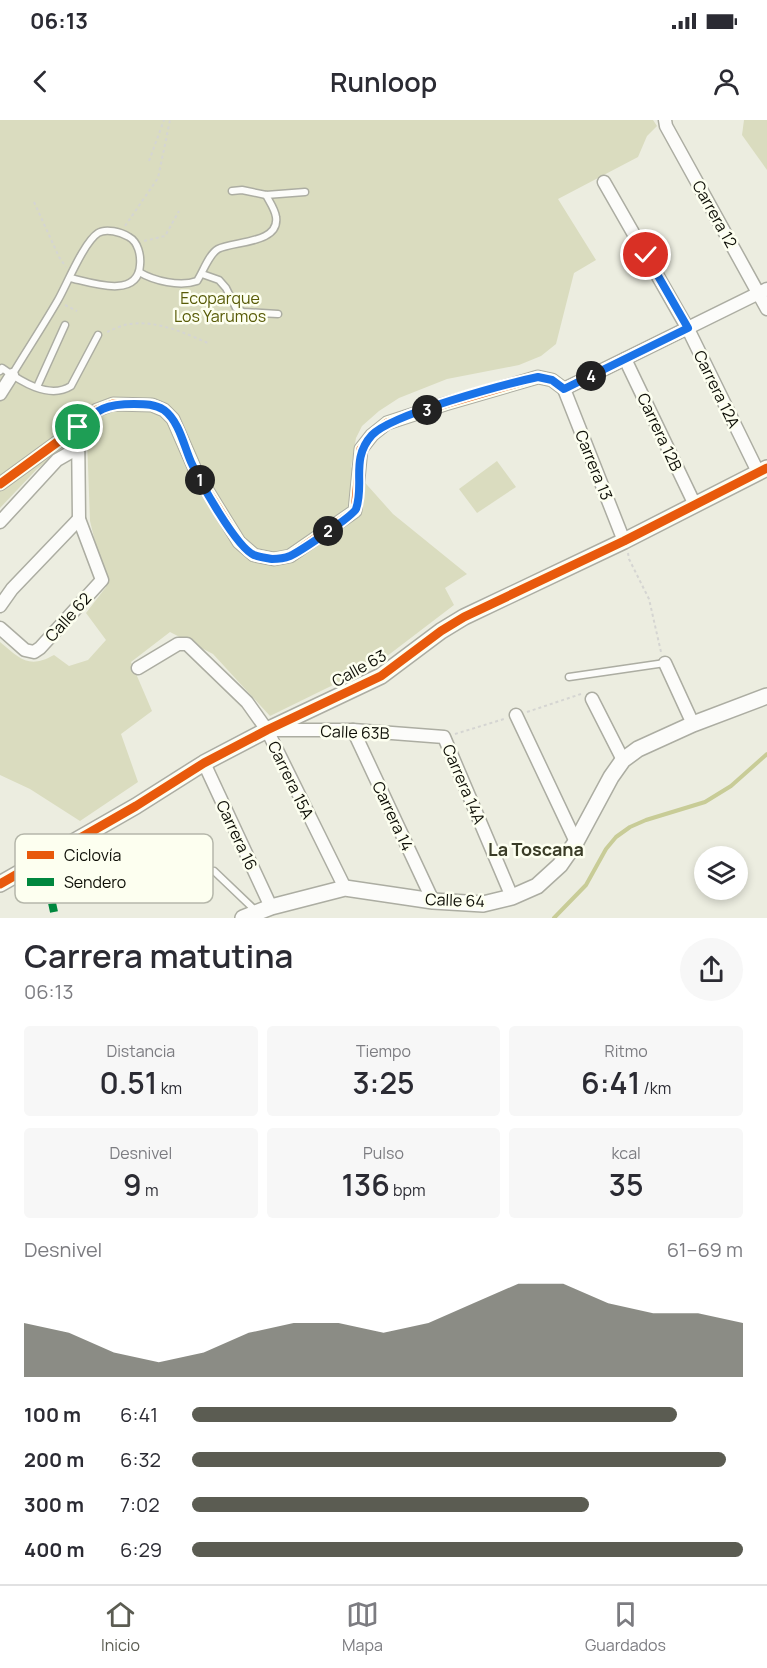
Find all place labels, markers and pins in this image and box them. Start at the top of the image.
pin [620,229,671,280]
pin: 4 [576,361,606,391]
pin: 3 [412,395,442,425]
pin [52,401,103,452]
pin: 1 [185,465,215,495]
pin: 2 [313,516,343,546]

